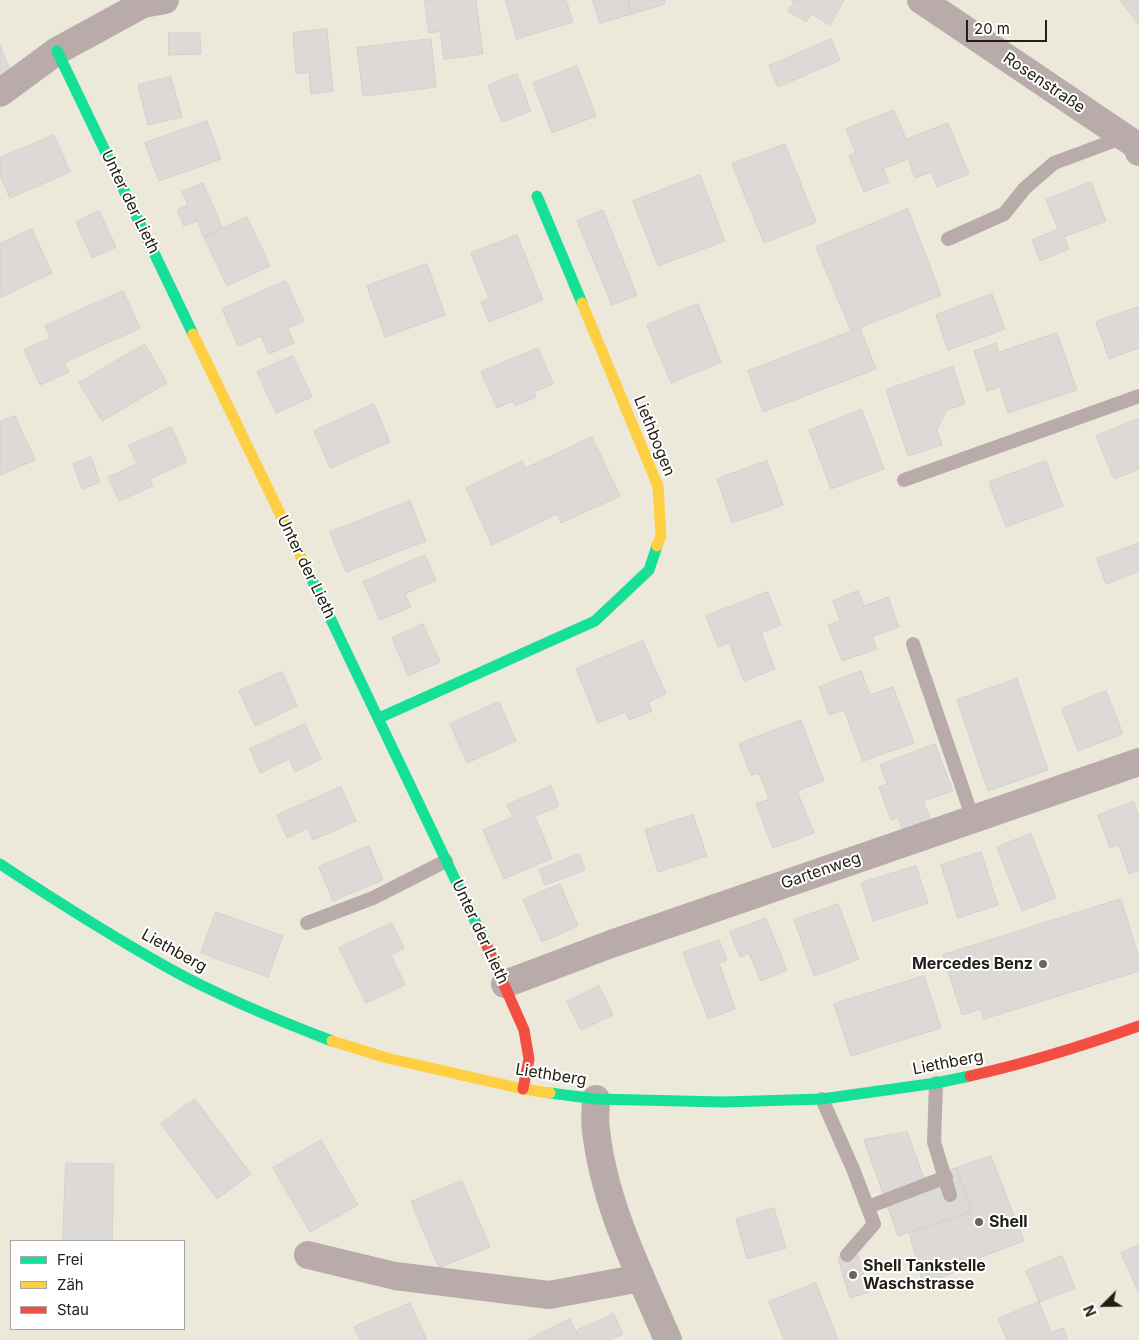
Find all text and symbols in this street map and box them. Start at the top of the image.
scale bar [969,10,1050,42]
text: 20 m [974,19,1010,38]
street label: Rosenstraße [999,49,1089,117]
street label: Unter der Lieth [97,147,163,257]
street label: Liethbogen [629,393,679,479]
street label: Unter der Lieth [273,512,339,622]
street label: Gartenweg [779,848,863,894]
street label: Unter der Lieth [447,877,513,987]
street label: Liethberg [138,925,210,977]
place label: Mercedes Benz [912,954,1033,974]
marker: Mercedes Benz [1037,958,1049,970]
street label: Liethberg [911,1047,985,1079]
street label: Liethberg [514,1060,588,1090]
place label: Shell [989,1212,1028,1232]
marker: Shell [973,1216,985,1228]
legend [10,1240,185,1330]
text: Frei [57,1250,83,1269]
place label: Shell Tankstelle Waschstrasse [863,1256,986,1294]
marker: Shell Tankstelle Waschstrasse [847,1269,859,1281]
text: Zäh [57,1275,84,1294]
north arrow [1079,1280,1129,1330]
text: Stau [57,1300,89,1319]
text: N [1080,1303,1100,1319]

